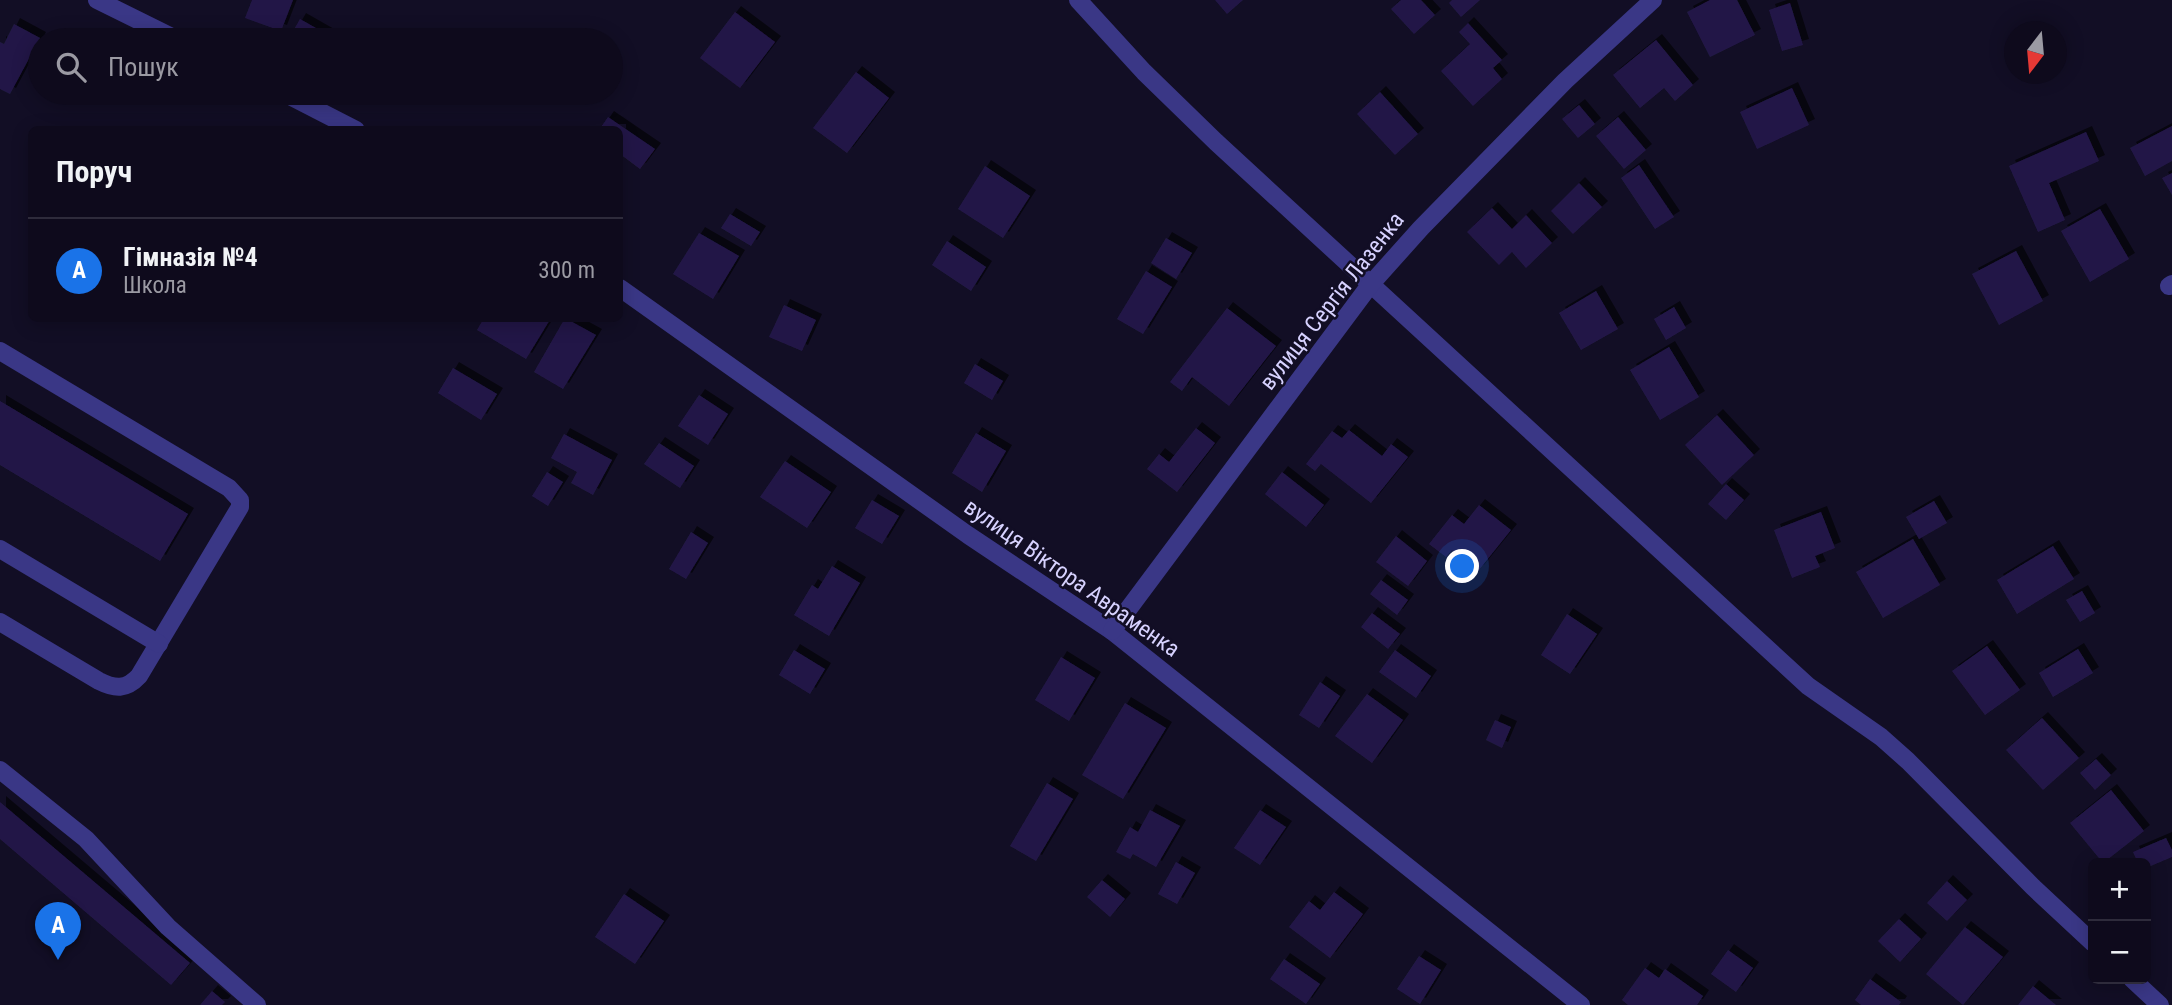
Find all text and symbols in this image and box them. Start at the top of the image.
north arrow [2004,21,2067,84]
search box [28,28,623,105]
icon: search [52,48,90,86]
text: Пошук [108,52,179,82]
text: Поруч [56,154,132,189]
street label: вулиця Сергія Лазенка [1254,207,1410,395]
text: Гімназія №4 [123,242,258,272]
text: A [72,257,86,284]
text: 300 m [538,257,595,284]
text: Школа [123,272,187,299]
street label: вулиця Віктора Авраменка [959,493,1185,663]
your location [1445,549,1479,583]
map controls [2088,858,2151,984]
button: + [2088,858,2151,921]
pin: A [35,902,81,960]
button: − [2088,921,2151,984]

